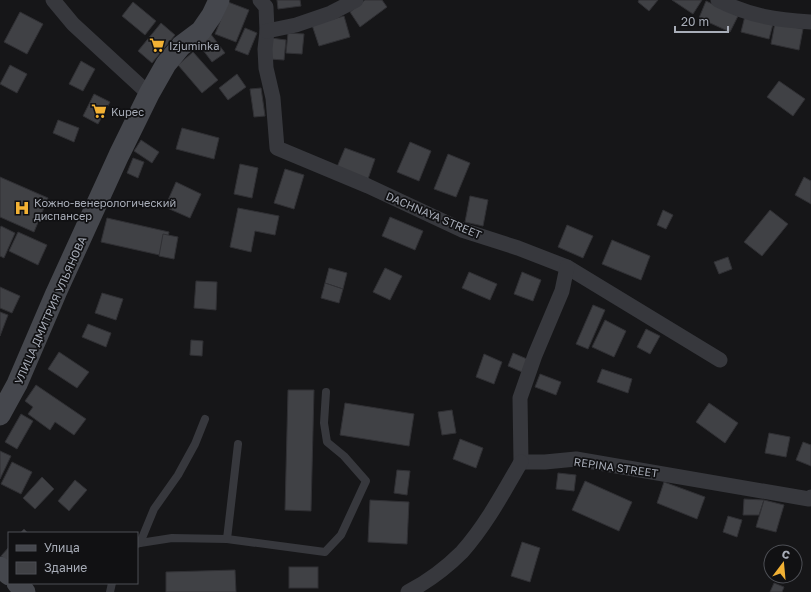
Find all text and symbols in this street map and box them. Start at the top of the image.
scale bar [675,8,728,34]
text: 20 m [681,14,709,29]
supermarket icon: Izjuminka [148,36,166,54]
place label: Izjuminka [169,39,219,52]
supermarket icon: Kupec [90,102,108,120]
place label: Kupec [111,105,144,118]
street label: DACHNAYA STREET [384,189,484,241]
place label: Кожно-венерологический диспансер [34,196,176,222]
hospital icon: Кожно-венерологический диспансер [13,199,31,217]
street label: УЛИЦА ДМИТРИЯ УЛЬЯНОВА [11,233,89,386]
street label: REPINA STREET [573,455,659,479]
legend [8,532,138,584]
text: Улица [44,540,80,555]
north arrow [763,544,803,584]
text: С [780,547,792,561]
text: Здание [44,560,87,575]

